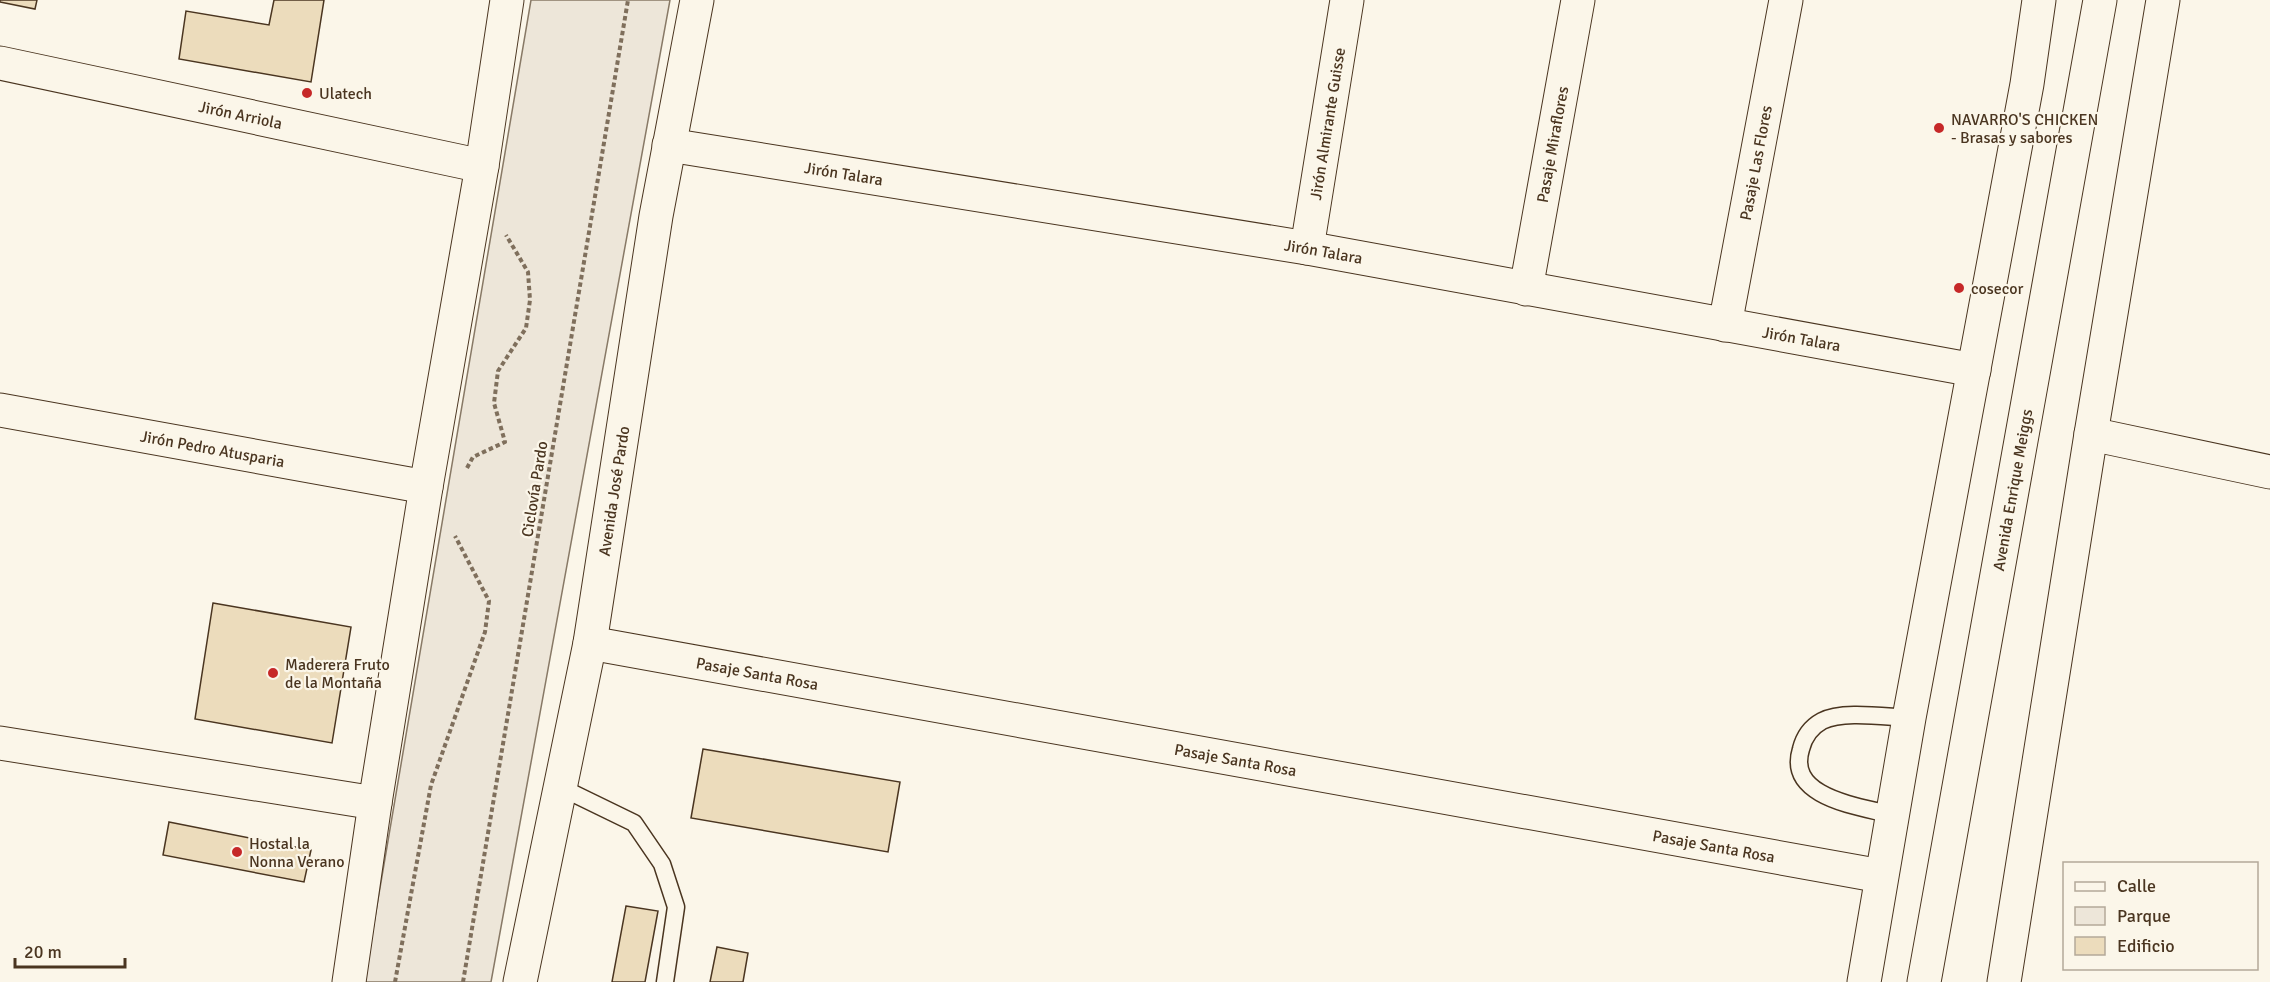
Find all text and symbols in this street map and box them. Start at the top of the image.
street label: Jirón Almirante Guisse [1306,46,1350,201]
place label: Ulatech [319,84,372,104]
street label: Pasaje Miraflores [1533,85,1573,204]
marker: Ulatech [300,86,314,100]
street label: Jirón Arriola [197,97,284,134]
street label: Pasaje Las Flores [1736,104,1777,222]
place label: NAVARRO'S CHICKEN - Brasas y sabores [1951,110,2098,148]
marker: NAVARRO'S CHICKEN - Brasas y sabores [1932,121,1946,135]
street label: Jirón Talara [803,158,884,190]
street label: Jirón Talara [1283,235,1364,269]
place label: cosecor [1971,279,2024,299]
marker: cosecor [1952,281,1966,295]
street label: Jirón Talara [1761,322,1842,356]
street label: Avenida Enrique Meiggs [1989,408,2038,573]
street label: Avenida José Pardo [595,425,634,558]
street label: Jirón Pedro Atusparia [139,427,286,472]
street label: Ciclovía Pardo [518,440,552,539]
street label: Pasaje Santa Rosa [694,653,820,695]
place label: Maderera Fruto de la Montaña [285,655,390,693]
marker: Maderera Fruto de la Montaña [266,666,280,680]
street label: Pasaje Santa Rosa [1173,740,1298,781]
street label: Pasaje Santa Rosa [1651,826,1776,868]
place label: Hostal la Nonna Verano [249,834,345,872]
marker: Hostal la Nonna Verano [230,845,244,859]
legend [2063,862,2258,970]
text: Calle [2117,875,2156,897]
text: Parque [2117,905,2171,927]
scale bar [15,931,124,969]
text: Edificio [2117,935,2175,957]
text: 20 m [24,941,62,963]

